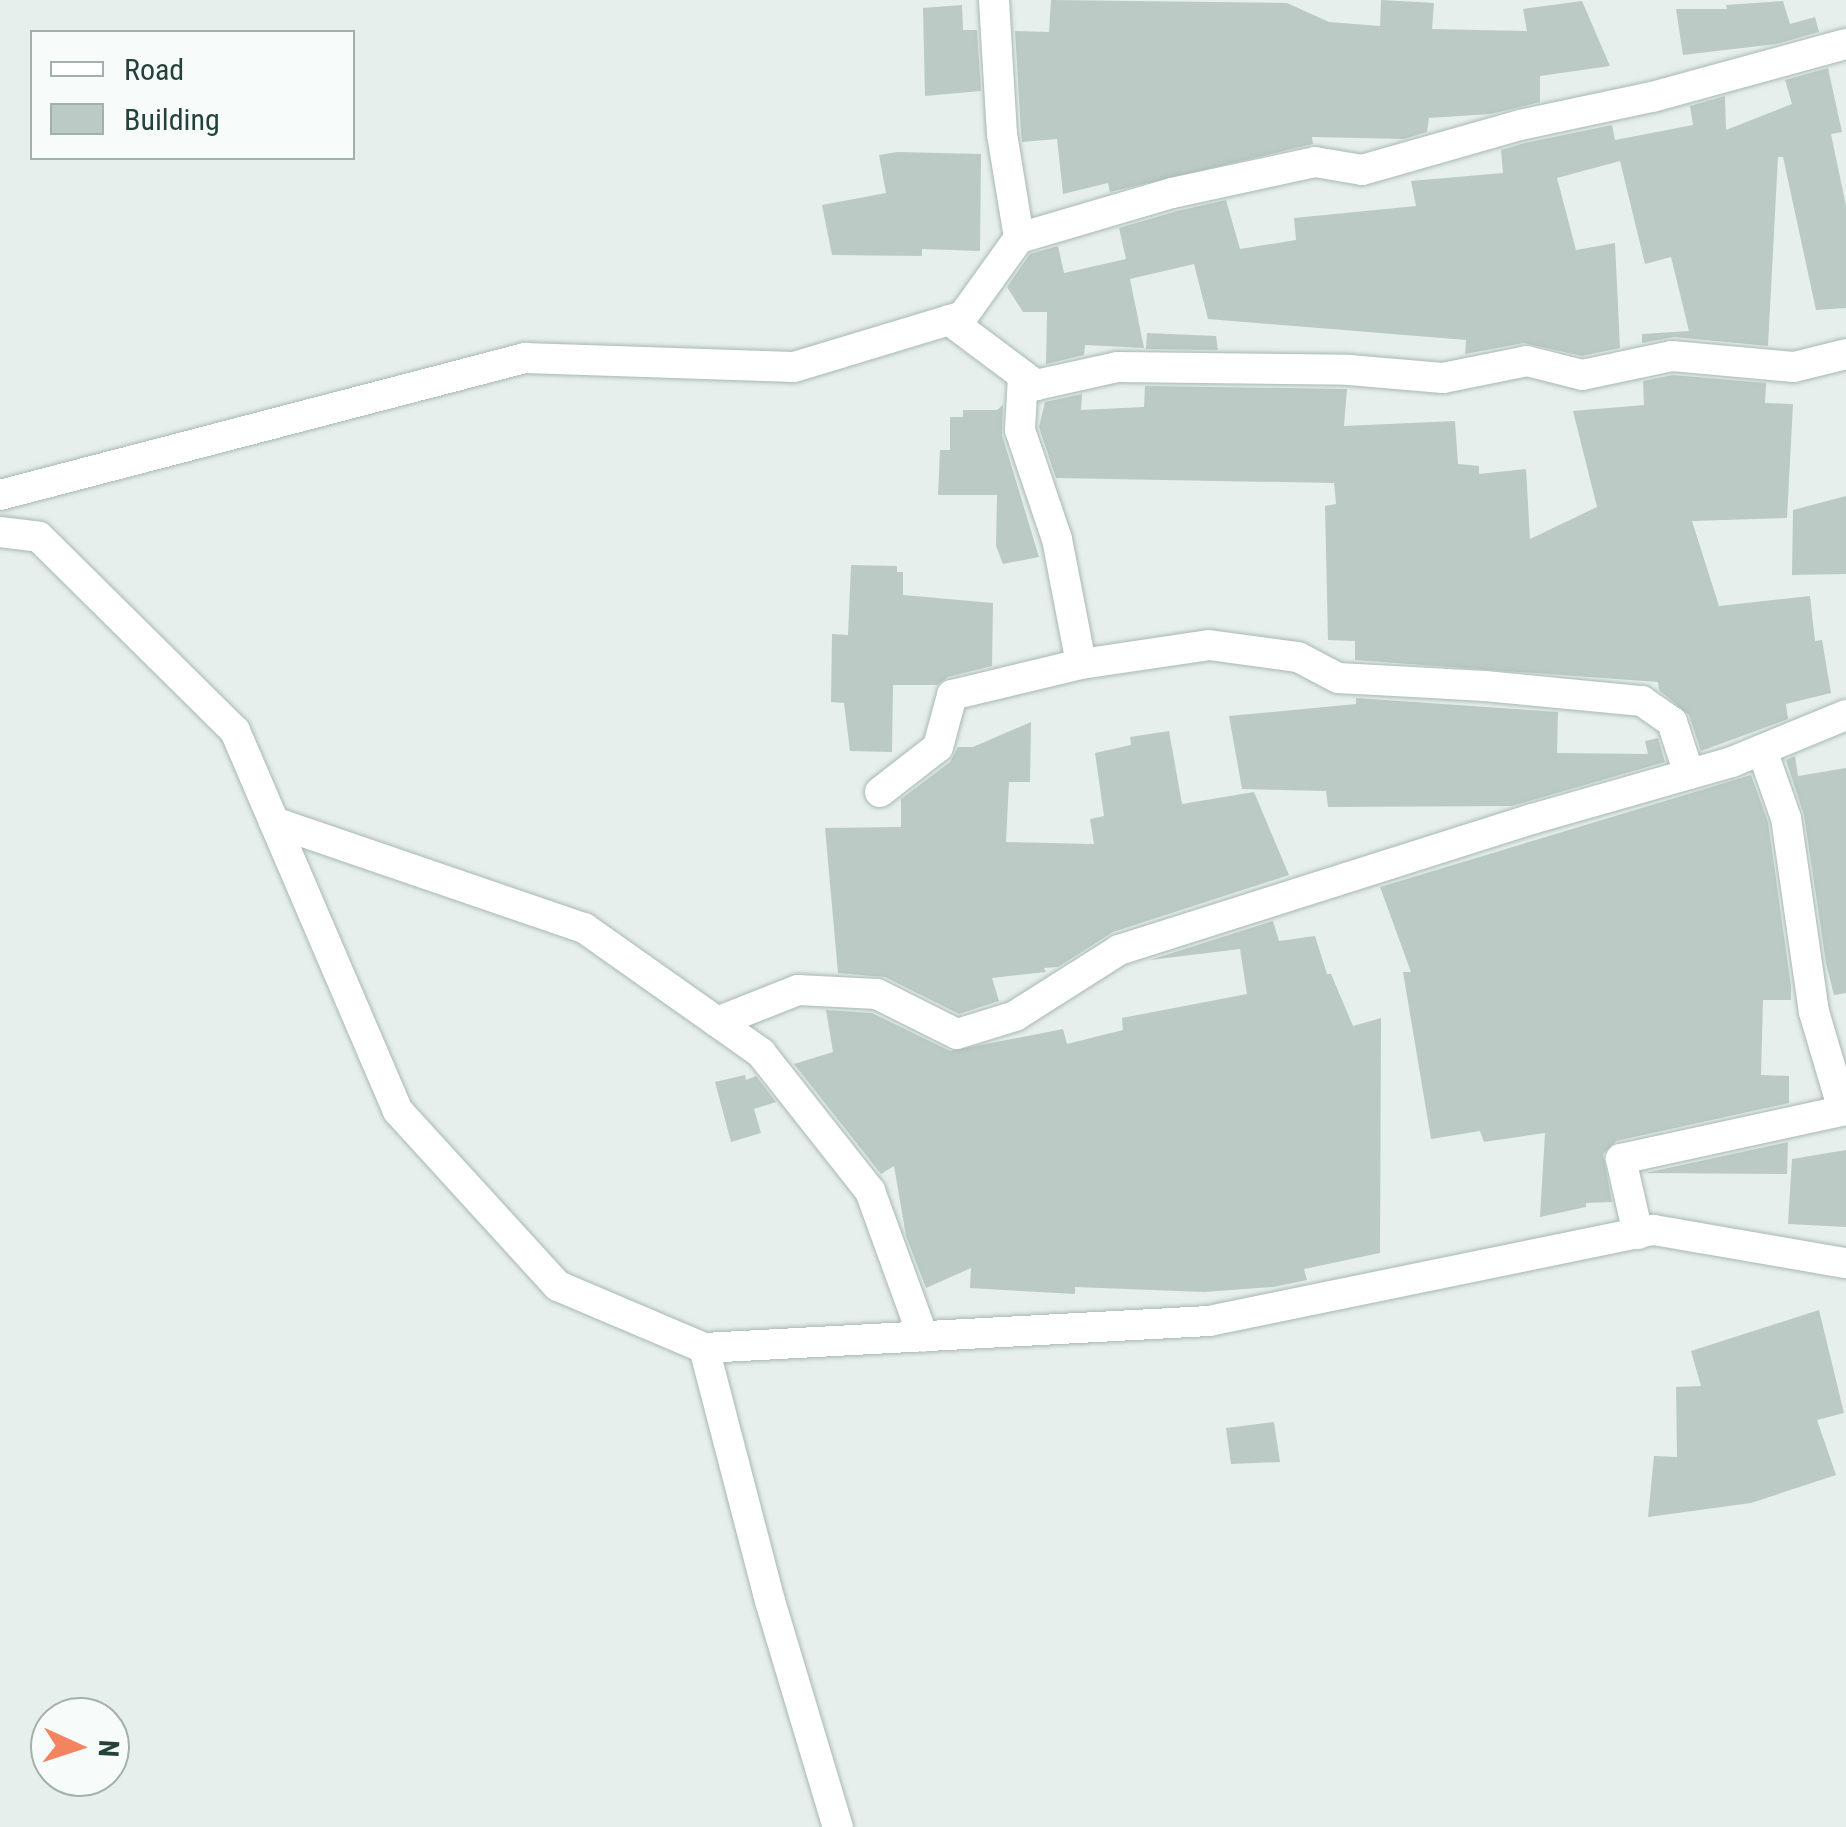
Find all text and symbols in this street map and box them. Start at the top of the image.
legend [30,30,355,160]
text: Road [124,52,184,87]
text: Building [124,102,220,137]
north arrow [30,1697,130,1797]
text: N [92,1739,125,1758]

